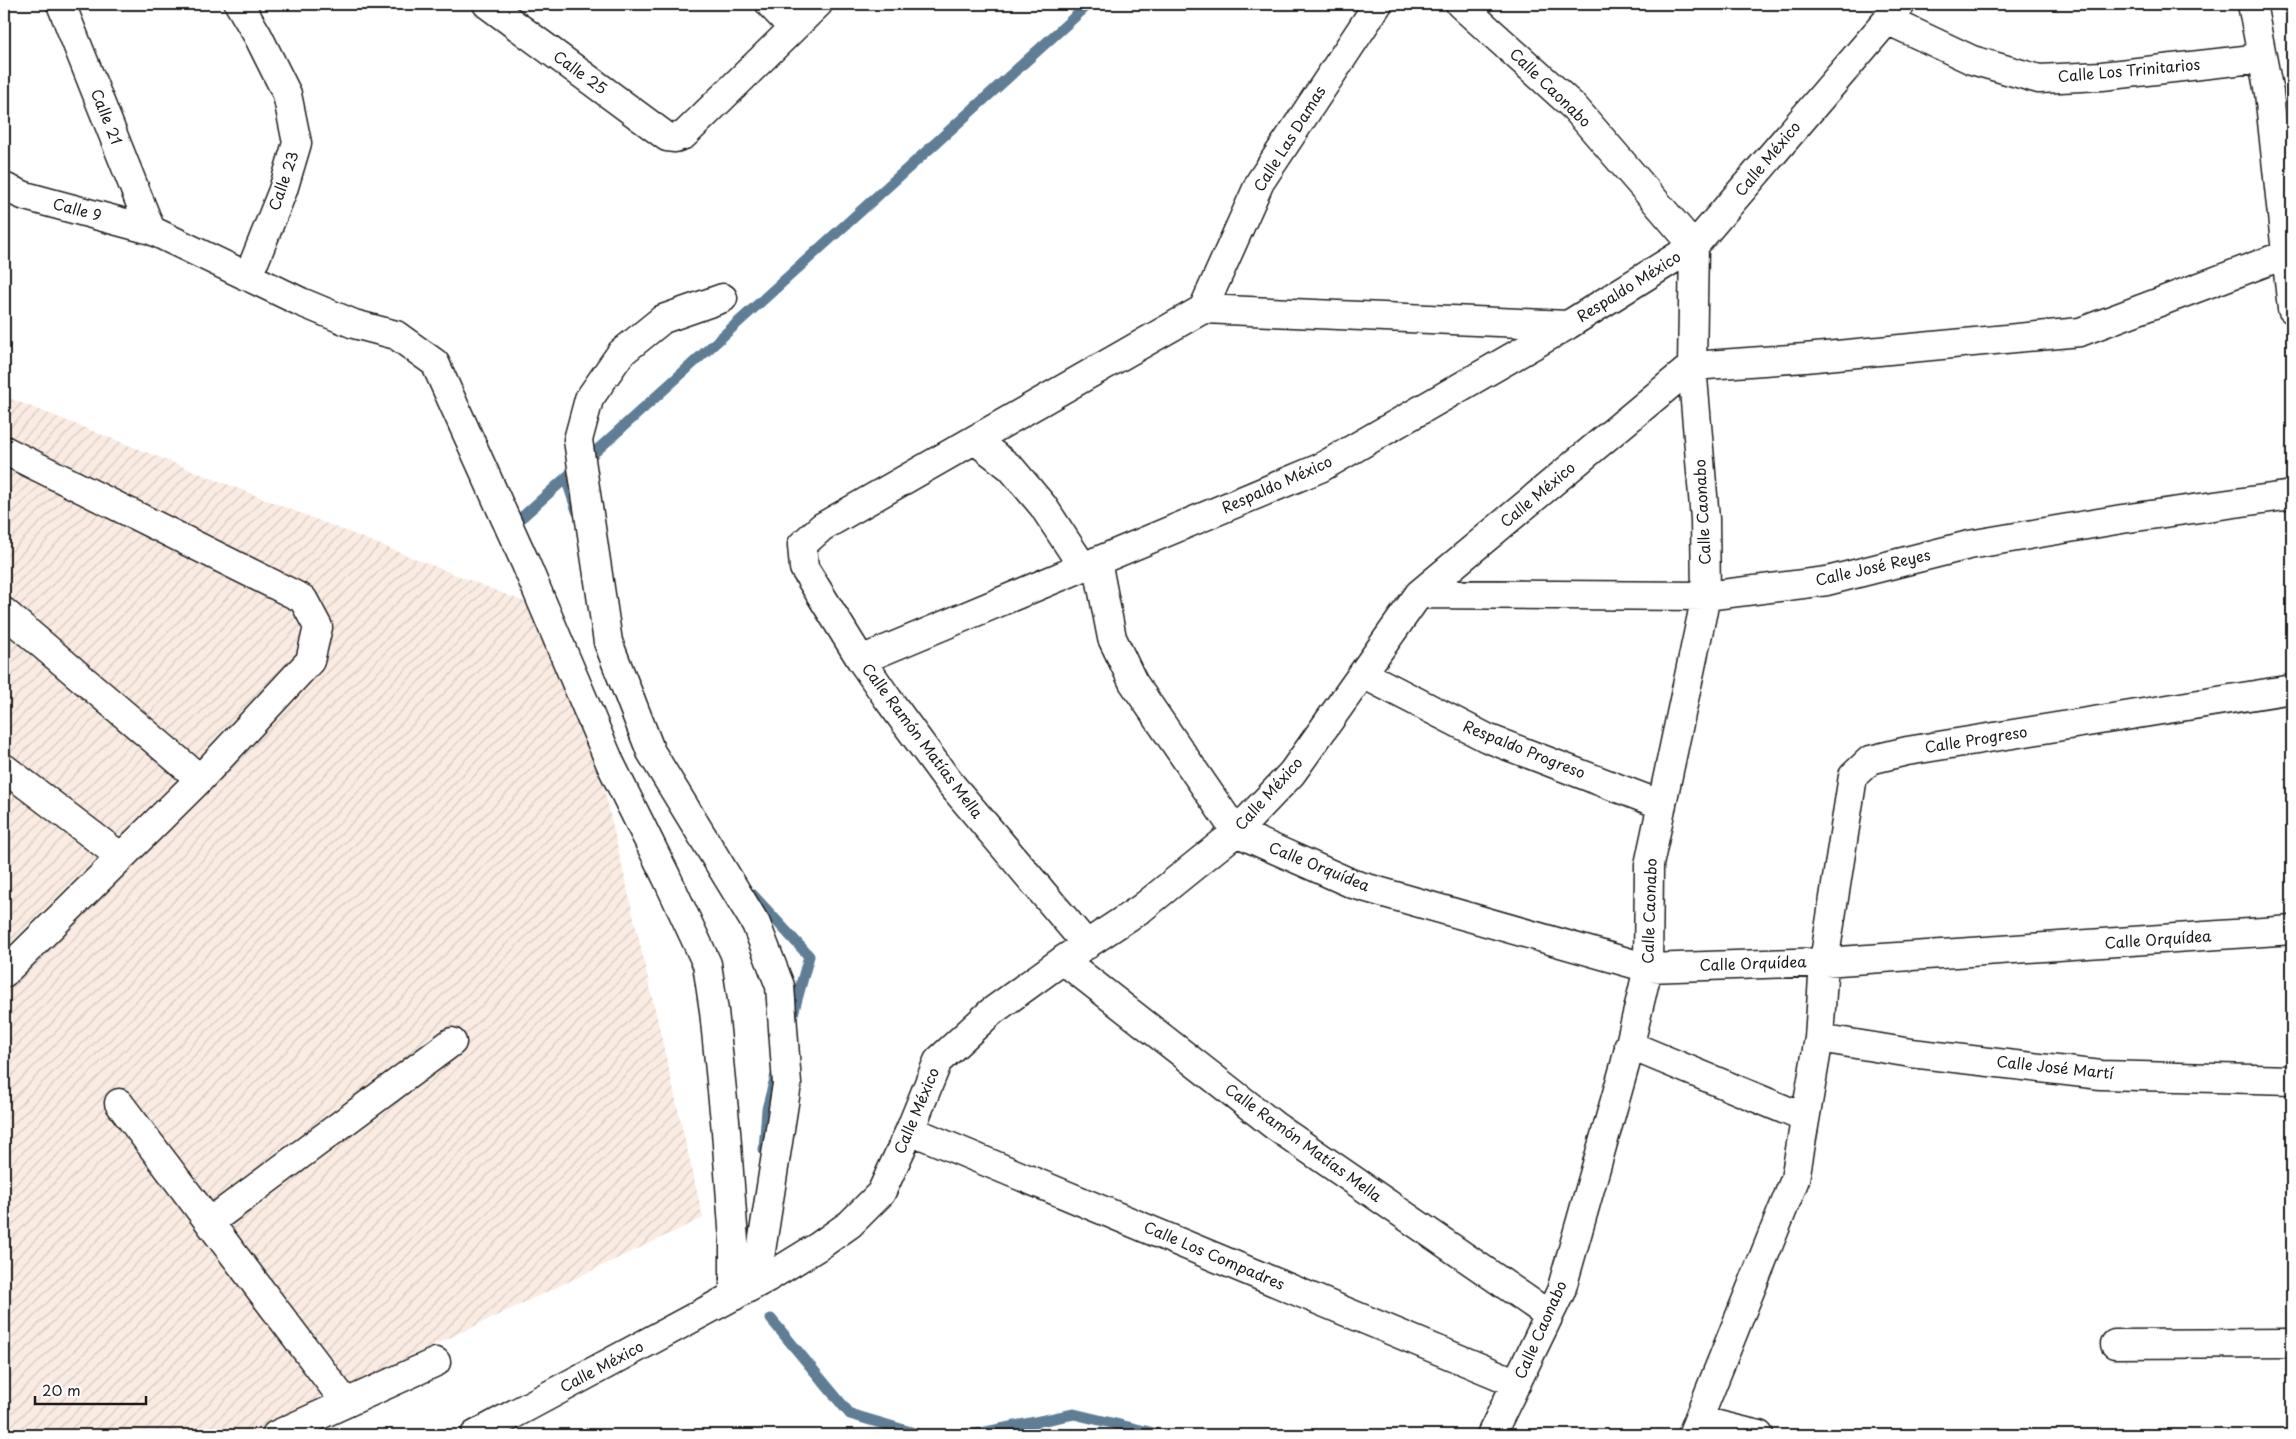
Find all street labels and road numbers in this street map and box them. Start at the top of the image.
street label: Calle Caonabo [1505,42,1597,132]
street label: Calle 25 [549,44,613,99]
street label: Calle Los Trinitarios [2057,52,2201,87]
street label: Calle Las Damas [1247,81,1331,196]
street label: Calle 21 [86,85,129,148]
street label: Calle México [1729,115,1805,201]
street label: Calle 23 [262,148,303,213]
street label: Calle 9 [50,191,104,226]
street label: Respaldo México [1572,244,1685,327]
street label: Respaldo México [1217,449,1335,518]
street label: Calle México [1494,456,1580,532]
street label: Calle Caonabo [1687,459,1716,565]
street label: Calle José Reyes [1813,542,1933,591]
street label: Calle Ramón Matías Mella [857,658,990,823]
street label: Respaldo Progreso [1460,714,1589,784]
street label: Calle Progreso [1923,719,2029,758]
street label: Calle México [1229,751,1307,835]
street label: Calle Orquídea [1266,835,1374,897]
street label: Calle Caonabo [1635,858,1662,964]
street label: Calle Orquídea [2104,923,2213,954]
street label: Calle Orquídea [1699,949,1807,976]
street label: Calle José Martí [1995,1049,2116,1084]
street label: Calle México [887,1064,944,1157]
street label: Calle Ramón Matías Mella [1221,1077,1388,1207]
street label: Calle Los Compadres [1141,1214,1289,1295]
street label: Calle Caonabo [1508,1276,1572,1382]
street label: Calle México [555,1334,647,1397]

